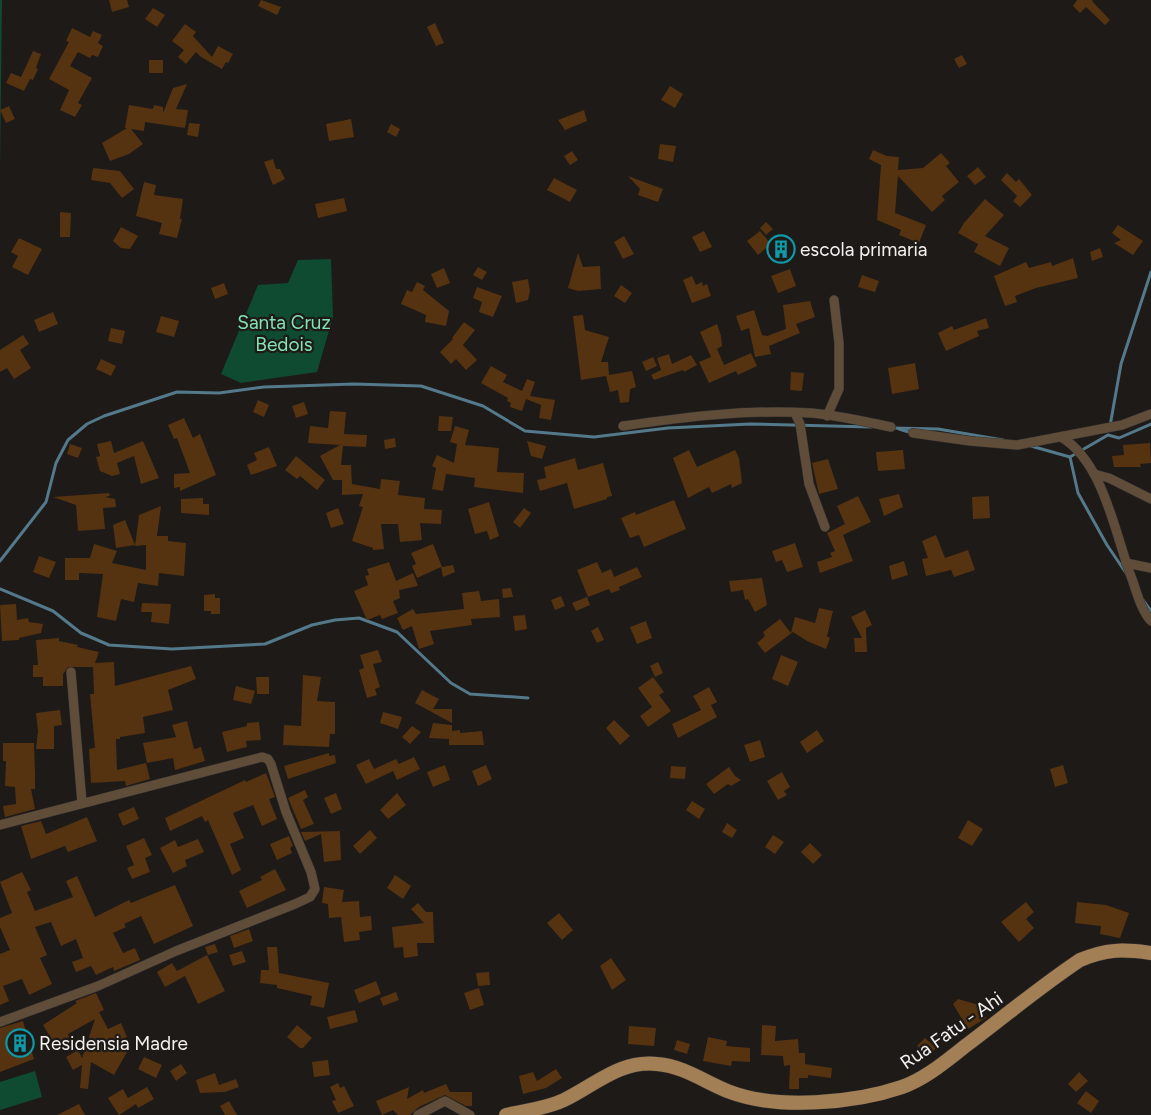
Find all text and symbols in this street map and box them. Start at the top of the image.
building icon: escola primaria [766,234,796,264]
place label: escola primaria [800,238,928,261]
park label: Santa Cruz Bedois [237,311,331,356]
street label: Rua Fatu - Ahi [896,987,1007,1074]
building icon: Residensia Madre [5,1028,35,1058]
place label: Residensia Madre [39,1032,188,1055]

